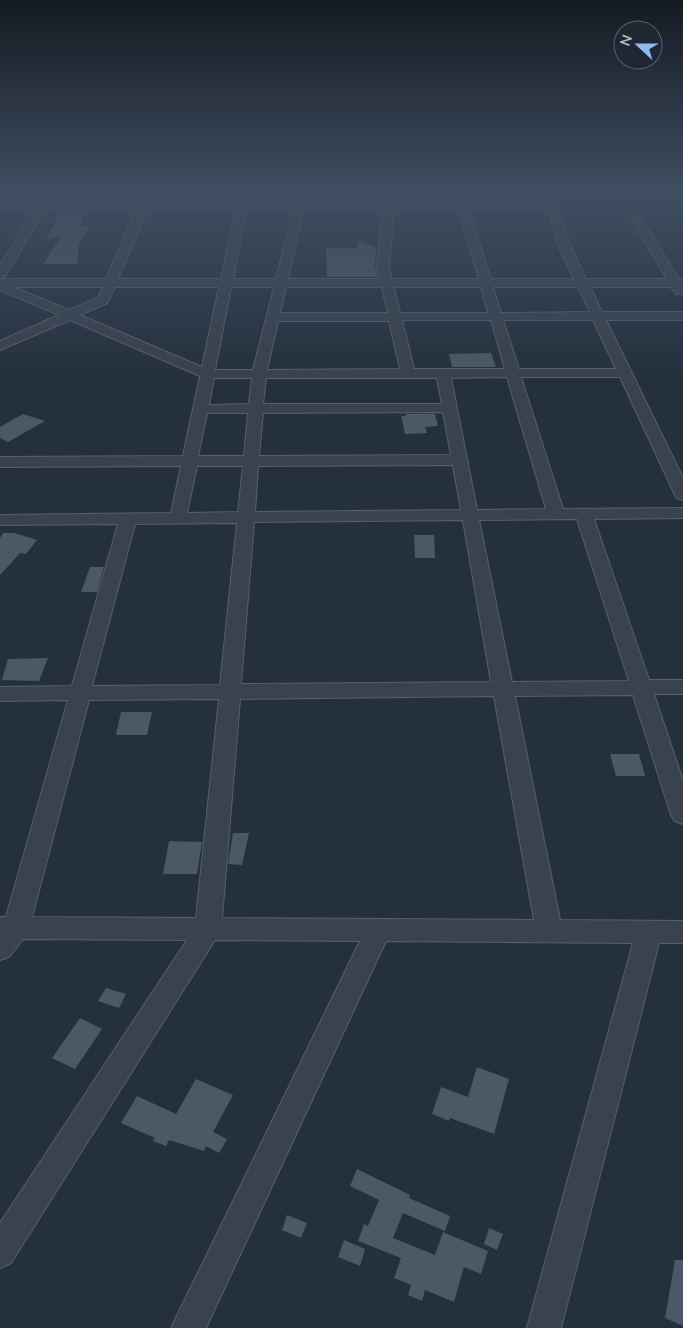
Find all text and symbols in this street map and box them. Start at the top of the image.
north arrow [613,20,663,70]
text: N [616,32,636,49]

